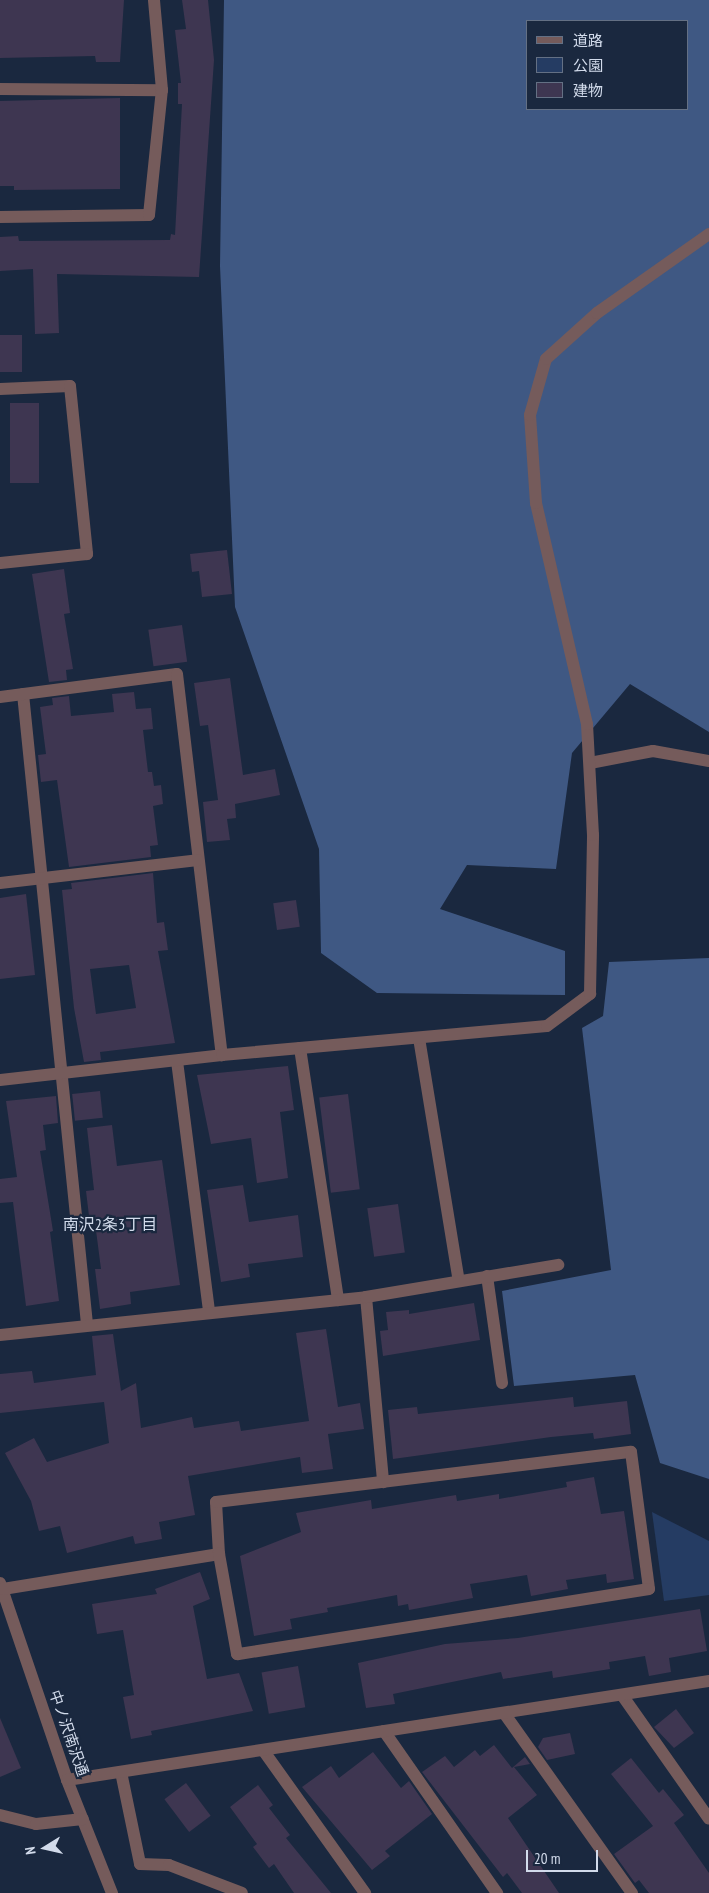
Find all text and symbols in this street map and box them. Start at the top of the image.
legend [526,20,689,110]
text: 道路 [573,31,603,50]
text: 公園 [573,56,603,75]
text: 建物 [573,81,603,100]
district label: 南沢2条3丁目 [63,1214,157,1234]
street label: 中ノ沢南沢通 [46,1688,92,1778]
north arrow [20,1823,70,1873]
scale bar [529,1840,602,1872]
text: N [21,1845,40,1856]
text: 20 m [534,1849,560,1868]

